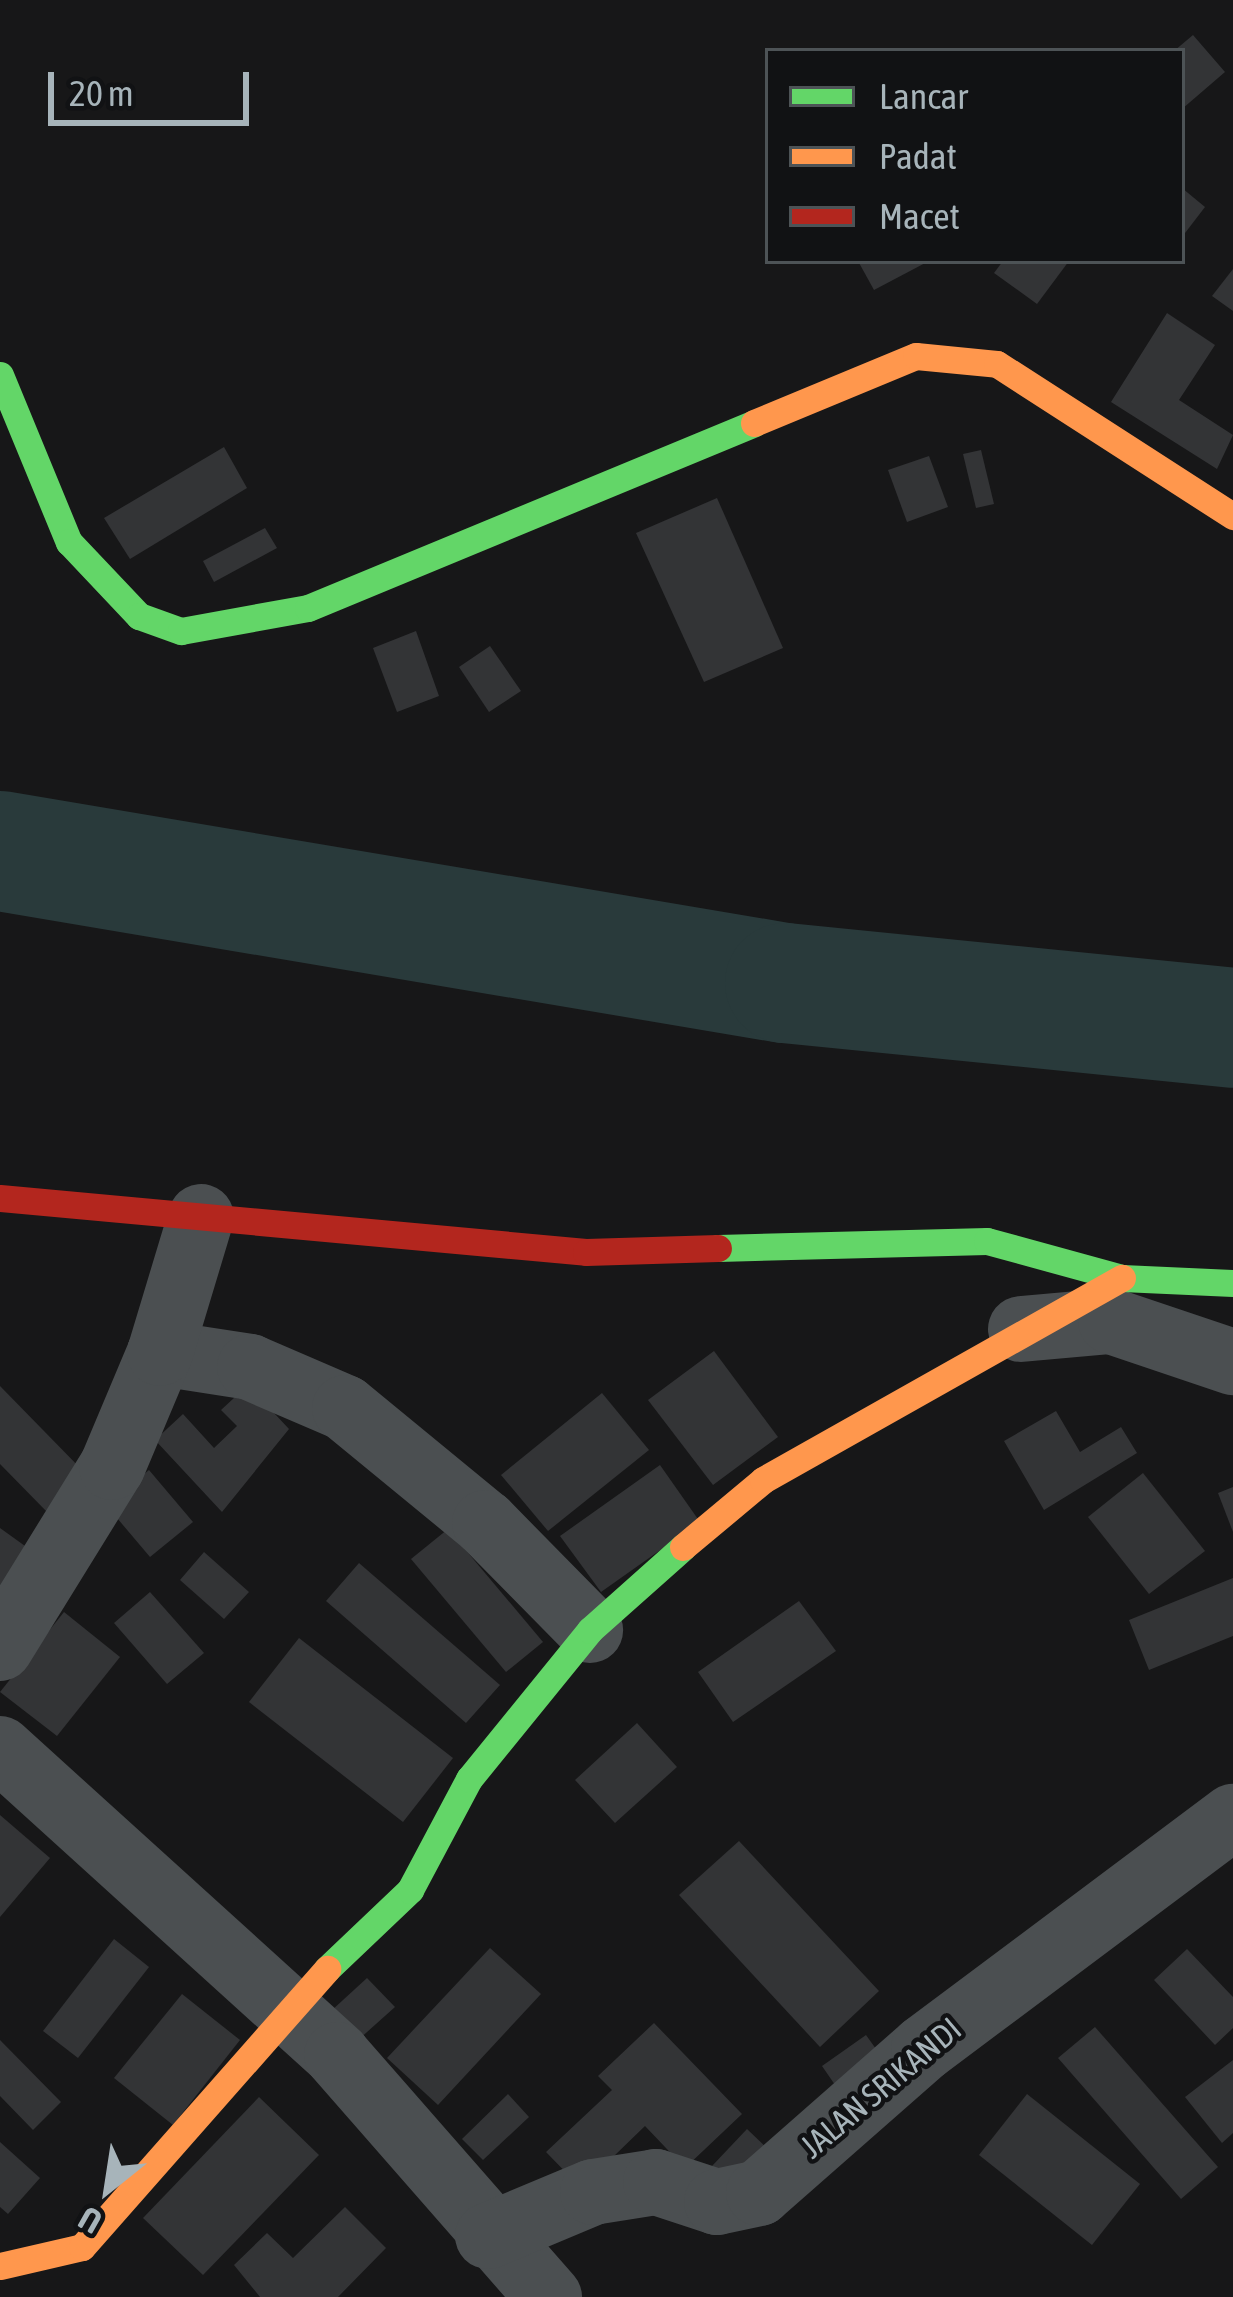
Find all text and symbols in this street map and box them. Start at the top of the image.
scale bar [54,48,255,122]
legend [765,48,1185,264]
text: 20 m [69,72,134,114]
text: Lancar [879,75,968,117]
text: Padat [879,135,957,177]
text: Macet [879,195,960,237]
street label: JALAN SRIKANDI [793,2009,969,2167]
north arrow [48,2129,168,2249]
text: U [72,2199,108,2242]

